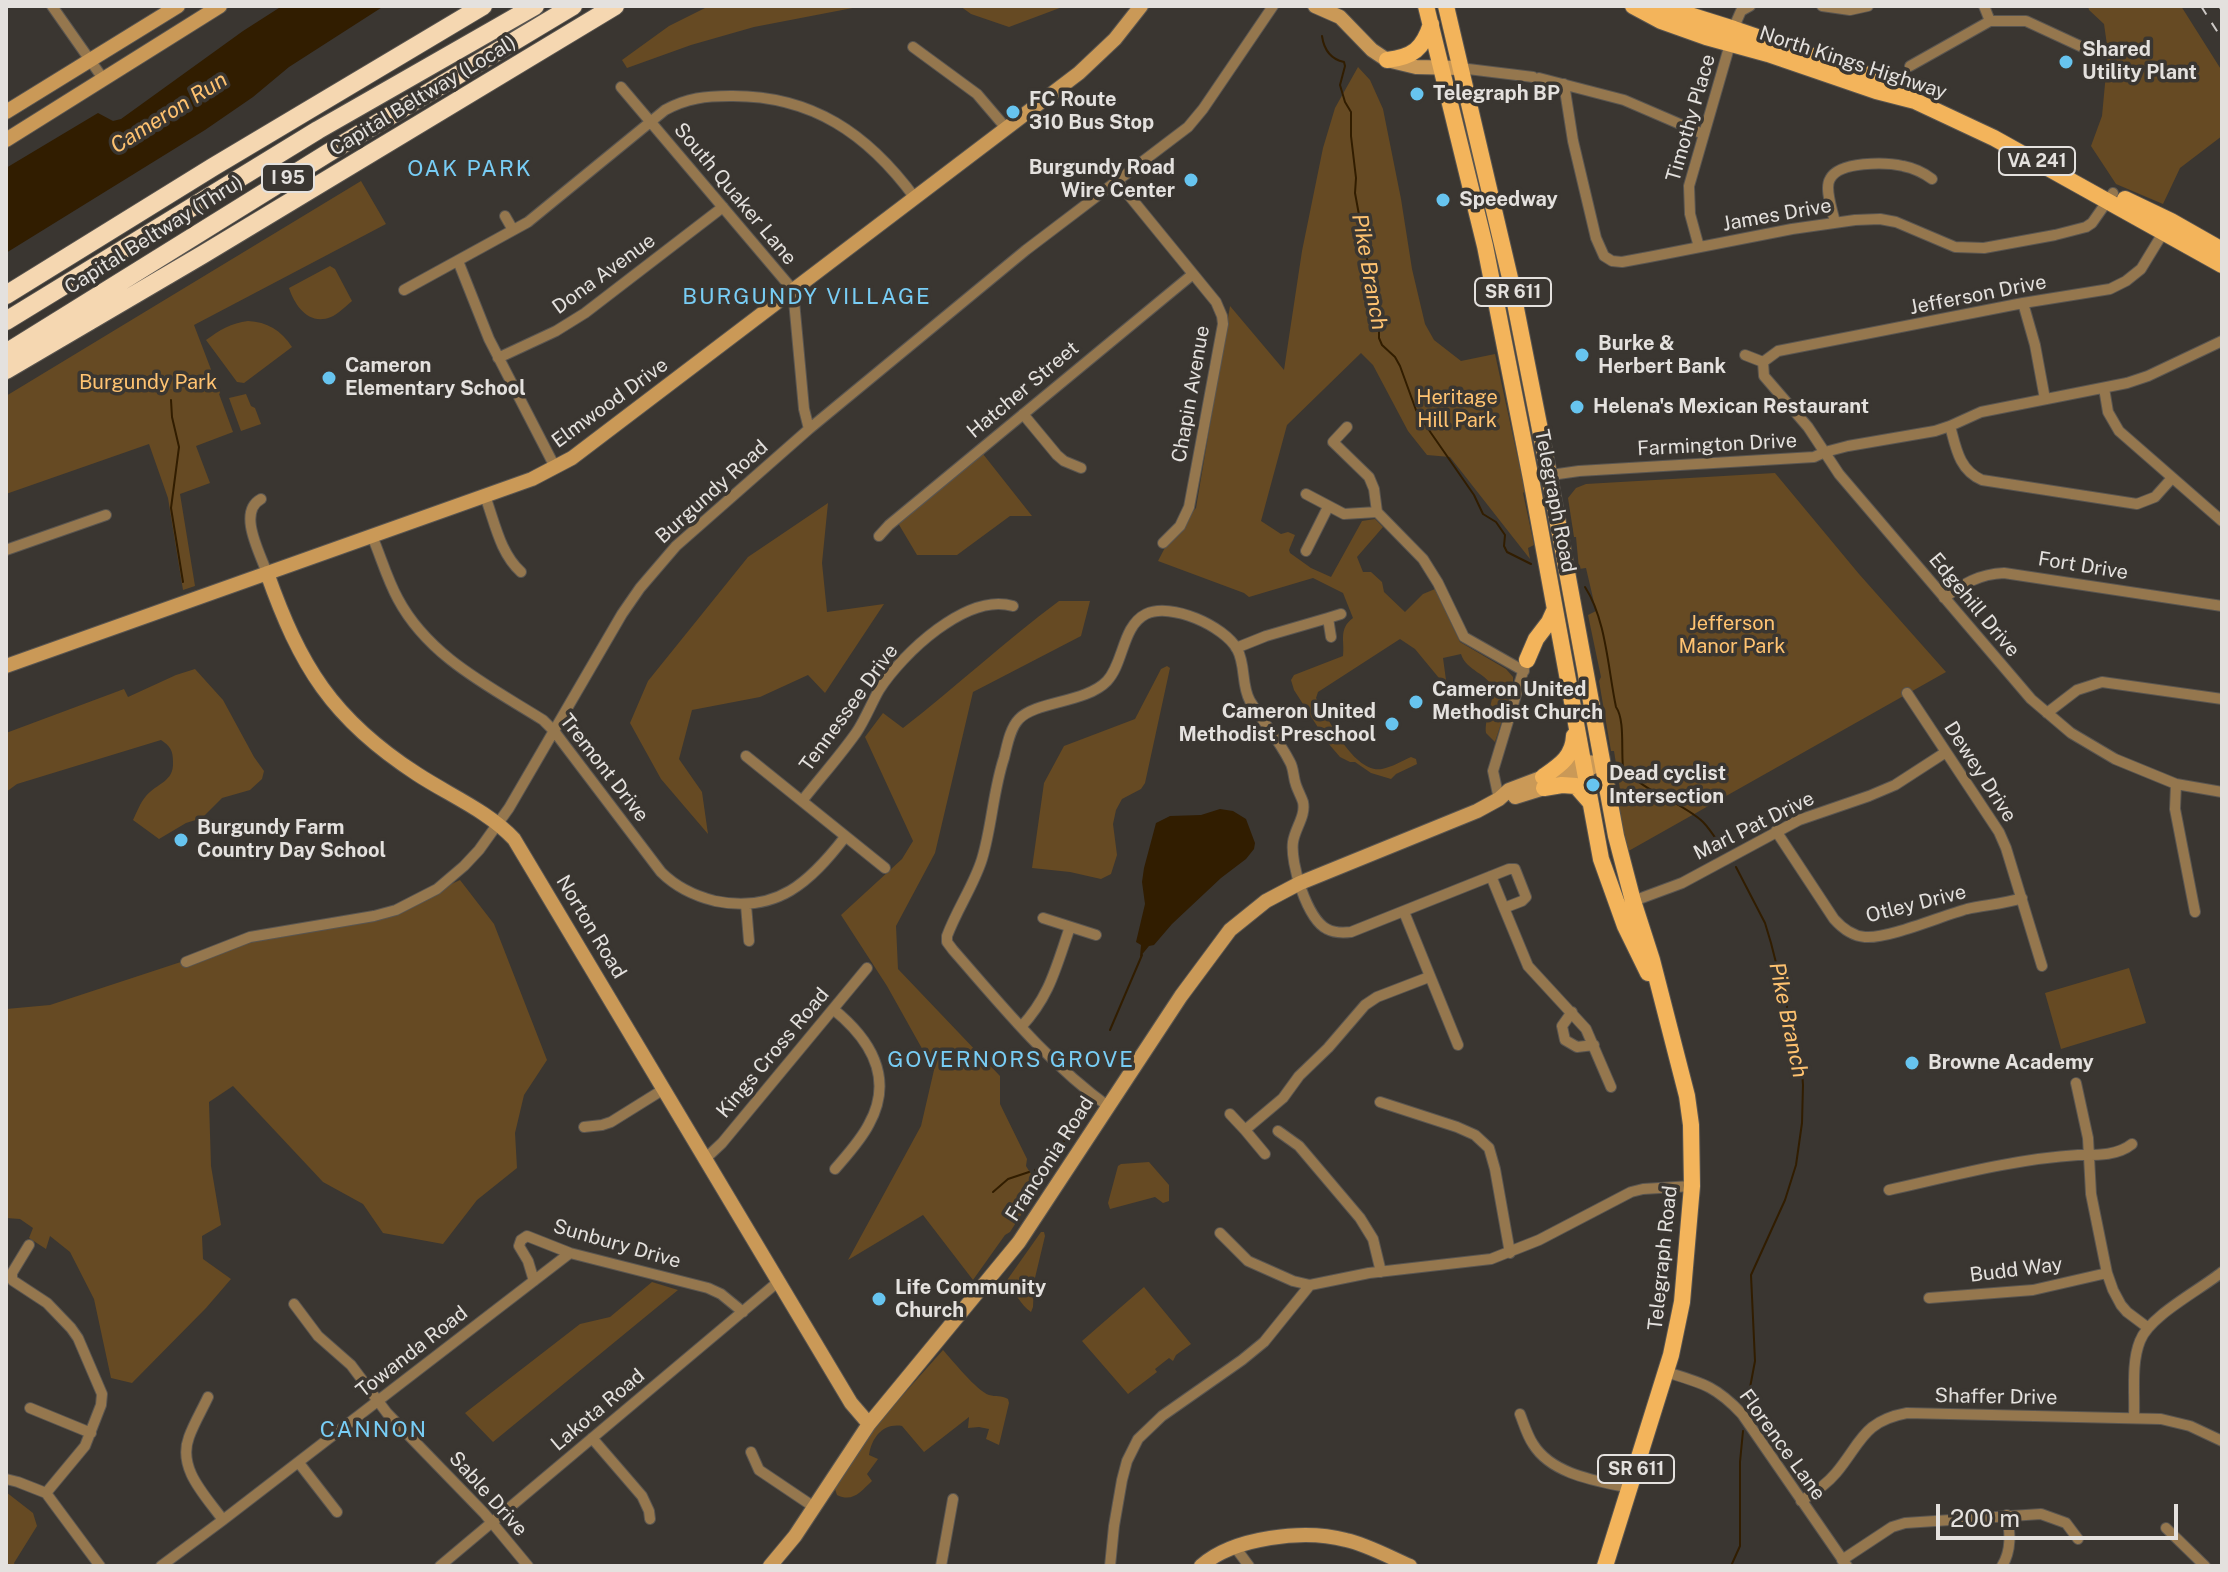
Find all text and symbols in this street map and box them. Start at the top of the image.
street label: North Kings Highway [1756,21,1950,105]
street label: Capital Beltway (Local) [325,31,521,161]
place label: Shared Utility Plant [2082,38,2197,85]
street label: Timothy Place [1661,51,1721,185]
marker: Shared Utility Plant [2057,53,2075,71]
water label: Cameron Run [106,67,232,159]
place label: Telegraph BP [1433,82,1560,106]
marker: Telegraph BP [1408,85,1426,103]
place label: FC Route 310 Bus Stop [1029,88,1154,135]
marker: FC Route 310 Bus Stop [1004,103,1022,121]
street label: South Quaker Lane [669,118,801,270]
road number: VA 241 [1999,147,2075,175]
district label: OAK PARK [407,156,533,182]
place label: Burgundy Road Wire Center [1029,156,1175,203]
road number: I 95 [262,164,314,192]
street label: Capital Beltway (Thru) [60,170,248,300]
marker: Burgundy Road Wire Center [1182,171,1200,189]
place label: Speedway [1459,188,1558,212]
marker: Speedway [1434,191,1452,209]
street label: James Drive [1721,194,1833,236]
water label: Pike Branch [1346,212,1392,332]
street label: Dona Avenue [548,229,660,319]
street label: Jefferson Drive [1908,270,2048,320]
road number: SR 611 [1475,278,1551,306]
district label: BURGUNDY VILLAGE [682,284,932,310]
street label: Chapin Avenue [1167,324,1215,464]
place label: Burke & Herbert Bank [1598,332,1726,379]
street label: Hatcher Street [962,336,1084,444]
marker: Burke & Herbert Bank [1573,346,1591,364]
street label: Elmwood Drive [547,353,673,453]
place label: Cameron Elementary School [345,354,526,401]
marker: Cameron Elementary School [320,369,338,387]
park label: Burgundy Park [79,371,217,395]
park label: Heritage Hill Park [1416,386,1498,433]
place label: Helena's Mexican Restaurant [1593,395,1869,419]
marker: Helena's Mexican Restaurant [1568,398,1586,416]
street label: Telegraph Road [1529,427,1581,575]
street label: Farmington Drive [1636,429,1798,461]
street label: Burgundy Road [651,435,773,549]
street label: Fort Drive [2036,547,2130,585]
street label: Edgehill Drive [1923,548,2025,662]
park label: Jefferson Manor Park [1679,612,1785,659]
street label: Tennessee Drive [795,640,903,776]
place label: Cameron United Methodist Church [1432,678,1603,725]
marker: Cameron United Methodist Church [1407,693,1425,711]
place label: Cameron United Methodist Preschool [1179,700,1376,747]
street label: Tremont Drive [554,709,654,827]
marker: Cameron United Methodist Preschool [1383,715,1401,733]
street label: Dewey Drive [1939,717,2021,827]
place label: Dead cyclist Intersection [1609,762,1726,809]
marker: Dead cyclist Intersection [1584,776,1602,794]
street label: Marl Pat Drive [1690,786,1818,866]
place label: Burgundy Farm Country Day School [197,816,386,863]
marker: Burgundy Farm Country Day School [172,831,190,849]
street label: Norton Road [551,871,631,983]
street label: Otley Drive [1863,880,1969,928]
water label: Pike Branch [1763,960,1813,1080]
street label: Kings Cross Road [712,983,834,1123]
district label: GOVERNORS GROVE [887,1047,1135,1073]
place label: Browne Academy [1928,1051,2094,1075]
marker: Browne Academy [1903,1054,1921,1072]
street label: Franconia Road [1001,1092,1099,1226]
street label: Telegraph Road [1643,1185,1683,1331]
street label: Sunbury Drive [550,1214,684,1274]
street label: Budd Way [1968,1252,2064,1288]
place label: Life Community Church [895,1276,1046,1323]
marker: Life Community Church [870,1290,888,1308]
street label: Towanda Road [351,1301,473,1403]
street label: Lakota Road [546,1364,650,1456]
street label: Shaffer Drive [1934,1384,2058,1410]
street label: Florence Lane [1734,1385,1830,1505]
district label: CANNON [320,1417,428,1443]
street label: Sable Drive [444,1447,532,1541]
road number: SR 611 [1598,1455,1674,1483]
scale bar [1940,1488,2182,1538]
text: 200 m [1950,1504,2020,1532]

